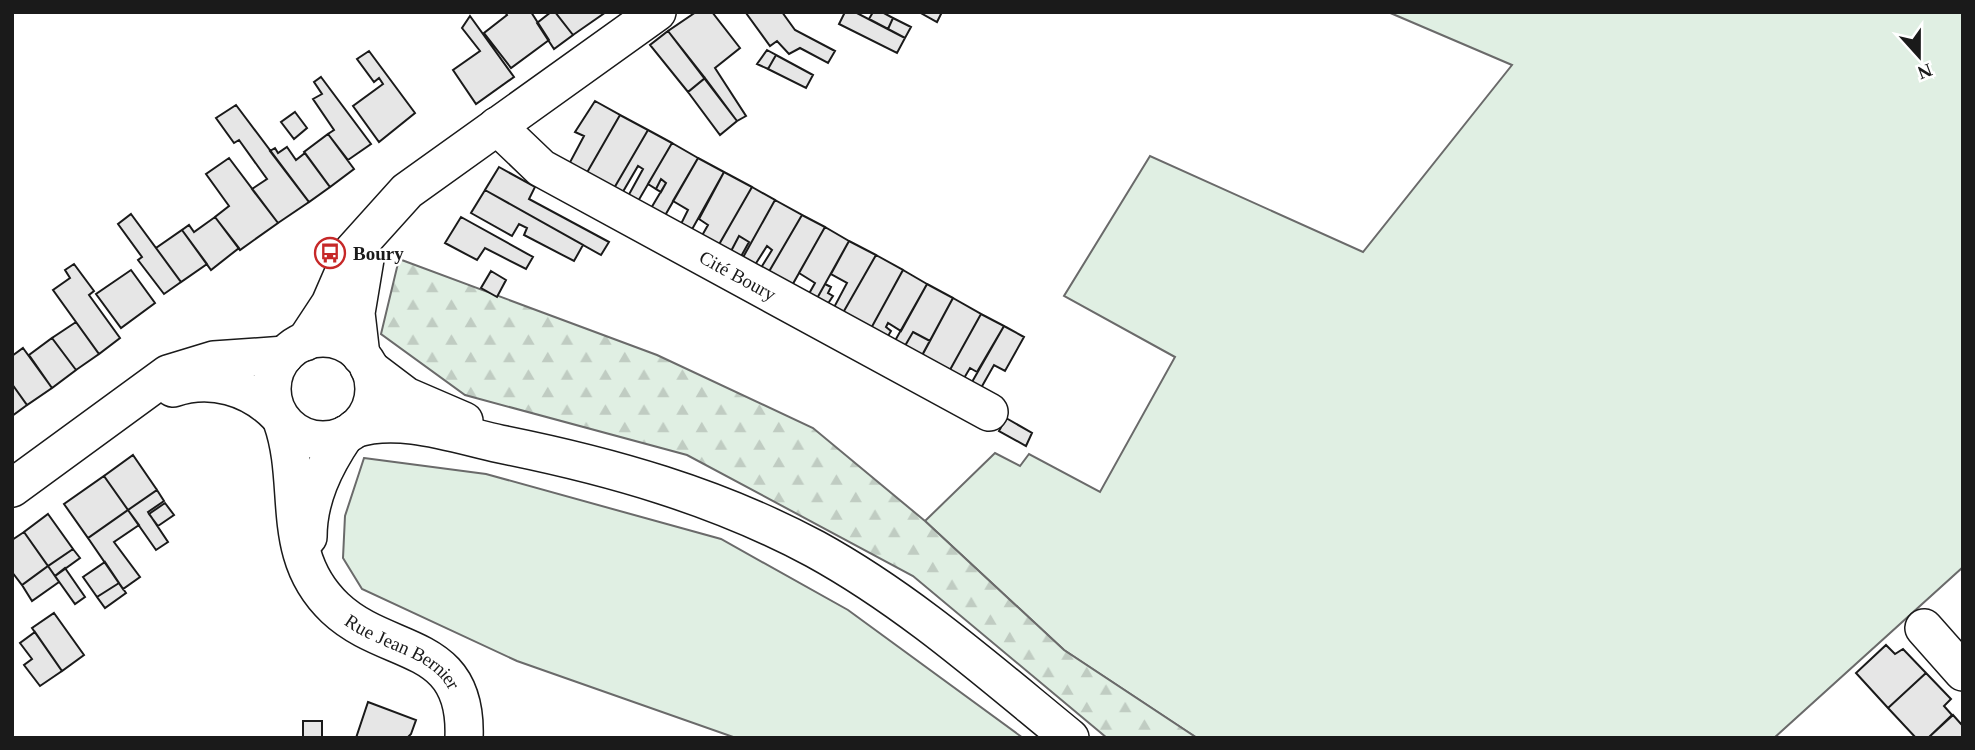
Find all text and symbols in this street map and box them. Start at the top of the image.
north arrow [1884,21,1954,91]
text: N [1914,59,1935,84]
bus stop icon: Boury [313,236,347,270]
place label: Boury [353,243,404,264]
street label: Cité Boury [696,246,780,305]
street label: Rue Jean Bernier [341,610,465,693]

